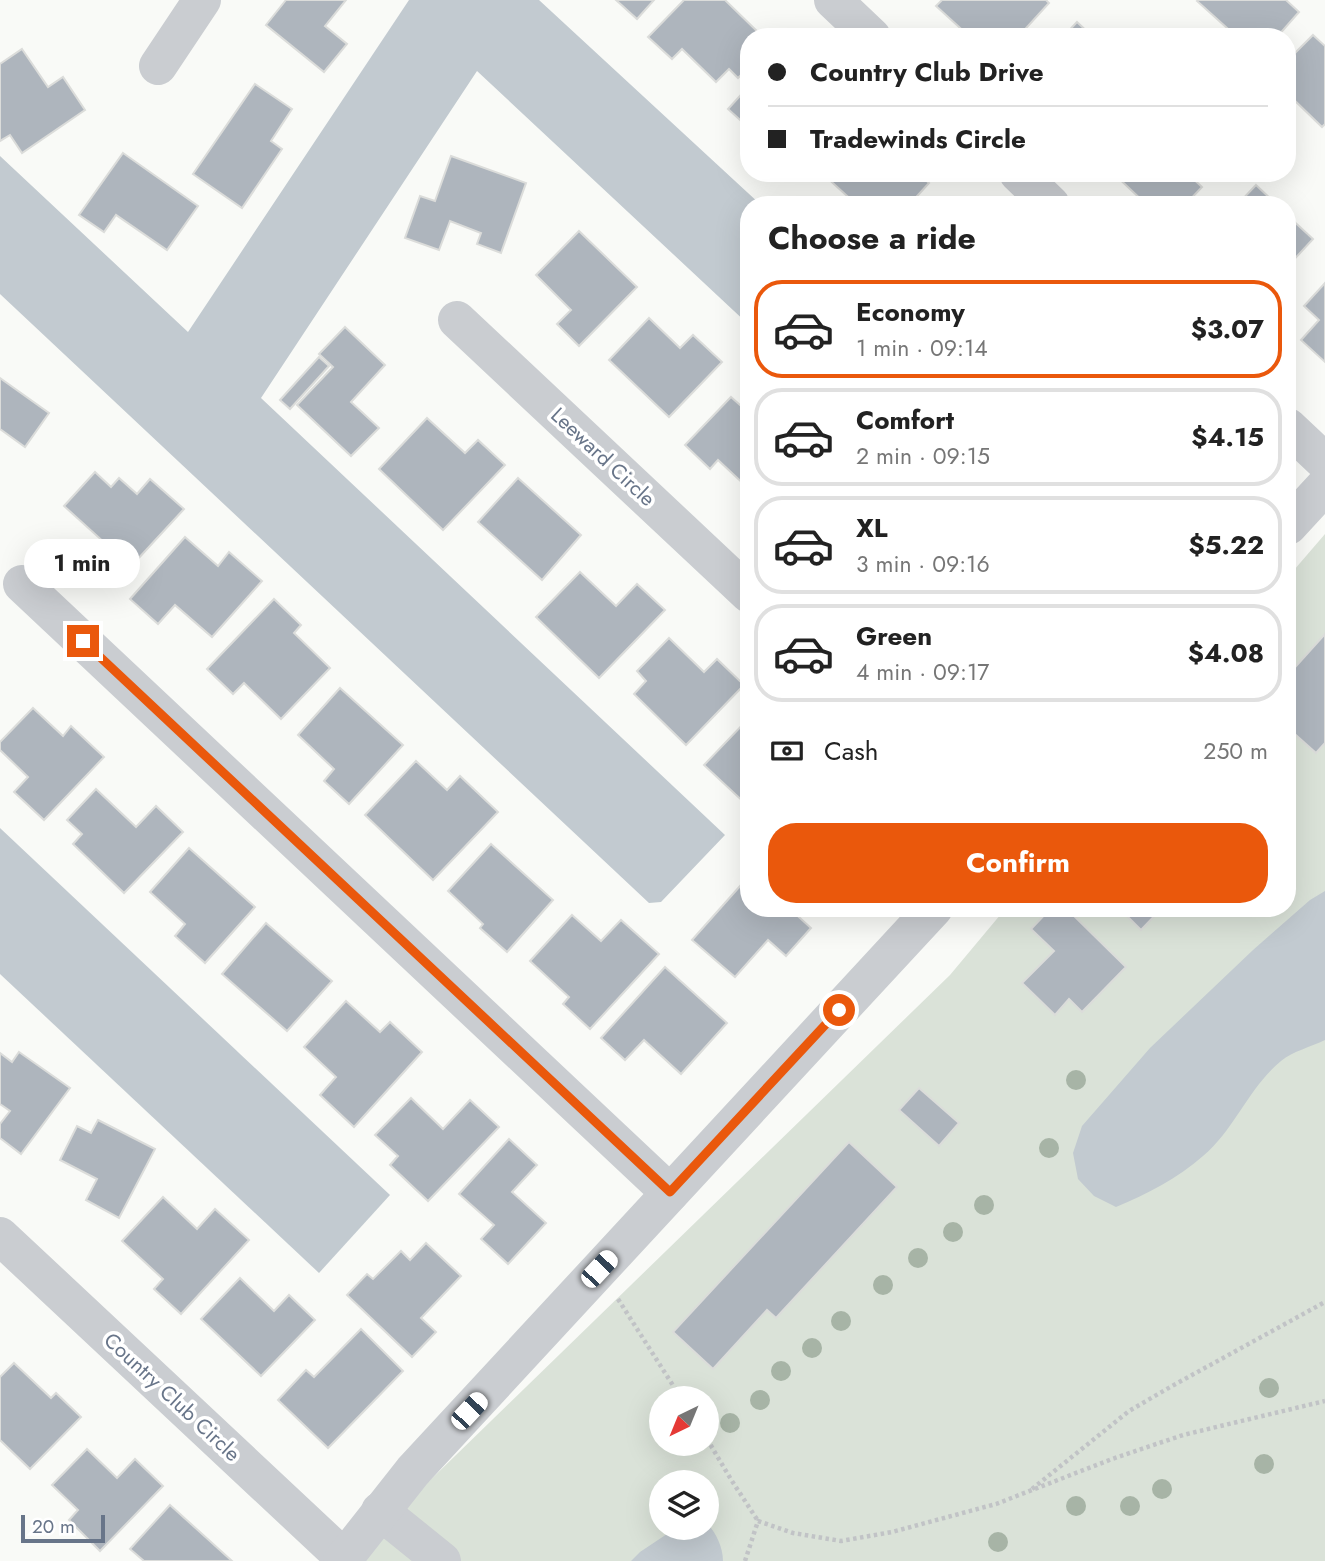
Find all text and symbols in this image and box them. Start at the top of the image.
text: Country Club Drive [810,53,1044,91]
text: Tradewinds Circle [810,120,1026,158]
text: Choose a ride [768,215,976,261]
text: Economy [856,293,965,331]
icon: car [772,298,835,361]
text: $3.07 [1191,310,1264,348]
text: 1 min · 09:14 [856,331,988,365]
street label: Leeward Circle [544,401,662,513]
text: Comfort [856,401,954,439]
icon: car [772,406,835,469]
text: $4.15 [1191,418,1264,456]
text: 2 min · 09:15 [856,439,990,473]
text: XL [856,509,888,547]
icon: car [772,514,835,577]
text: $5.22 [1189,526,1264,564]
callout: 1 min [25,540,141,588]
text: 1 min [53,546,111,580]
text: 3 min · 09:16 [856,547,990,581]
text: Green [856,617,932,655]
icon: car [772,622,835,685]
route end [67,625,99,657]
text: $4.08 [1188,634,1264,672]
text: 4 min · 09:17 [856,655,989,689]
icon: cash [768,732,806,770]
text: Cash [824,732,878,770]
text: 250 m [1203,734,1268,768]
button: Confirm [768,823,1268,903]
route start [823,994,855,1026]
car [577,1246,622,1292]
street label: Country Club Circle [97,1326,247,1469]
north arrow [649,1386,719,1456]
map controls [649,1386,719,1540]
car [447,1388,492,1434]
button: layers [649,1470,719,1540]
scale bar [21,1512,105,1544]
text: 20 m [32,1513,75,1540]

